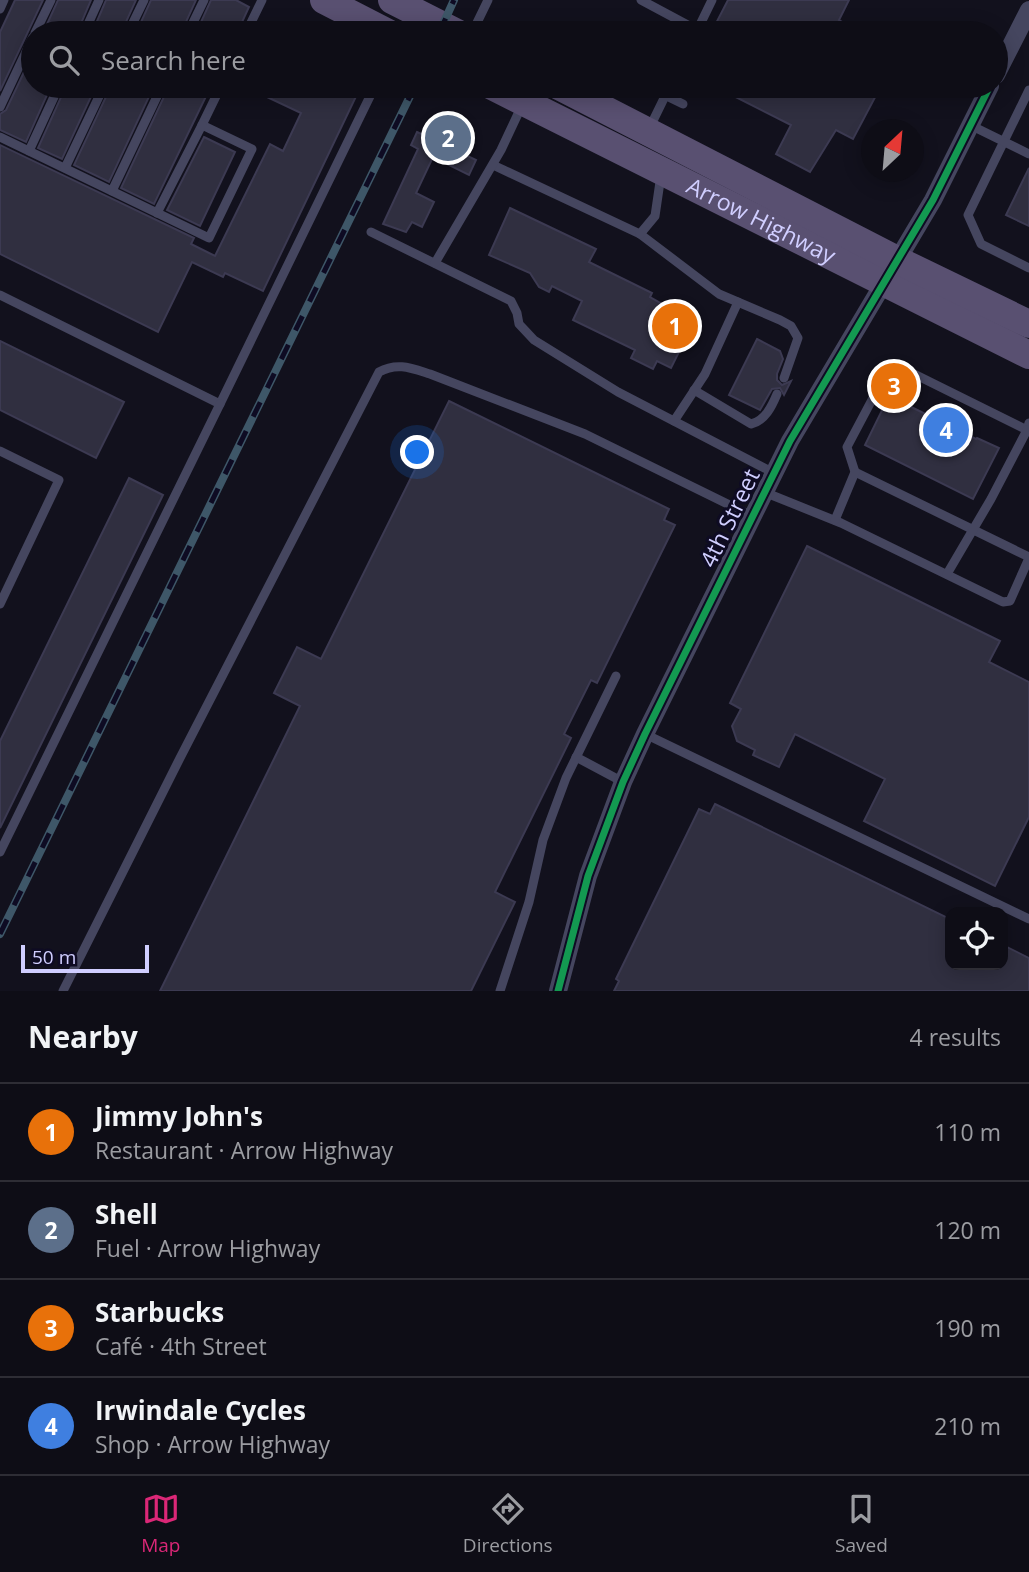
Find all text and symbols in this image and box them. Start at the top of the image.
search box [21,21,1008,98]
icon: search [45,41,83,79]
text: Search here [101,42,246,78]
pin: 2 [425,112,471,164]
north arrow [861,119,924,182]
street label: Arrow Highway [682,169,842,271]
pin: 1 [652,300,698,352]
pin: 3 [871,360,917,412]
pin: 4 [923,404,969,456]
your location [400,435,434,469]
street label: 4th Street [692,463,767,572]
map controls [945,907,1008,970]
button: locate [945,907,1008,970]
scale bar [21,942,149,974]
text: 50 m [32,944,76,970]
text: Nearby [28,1016,138,1057]
text: 4 results [910,1021,1001,1053]
text: Jimmy John's [95,1098,263,1134]
text: 1 [44,1116,58,1148]
text: 110 m [934,1116,1001,1148]
text: Restaurant · Arrow Highway [95,1134,393,1166]
text: Shell [95,1196,158,1232]
text: 2 [44,1214,58,1246]
text: 120 m [934,1214,1001,1246]
text: Fuel · Arrow Highway [95,1232,320,1264]
text: Starbucks [95,1294,224,1330]
text: 3 [44,1312,58,1344]
text: 190 m [934,1312,1001,1344]
text: Café · 4th Street [95,1330,267,1362]
text: Irwindale Cycles [95,1392,306,1428]
text: 4 [44,1410,58,1442]
text: 210 m [934,1410,1001,1442]
text: Shop · Arrow Highway [95,1428,330,1460]
tab: Map [141,1490,180,1558]
tab: Directions [463,1490,553,1558]
tab: Saved [835,1490,888,1558]

